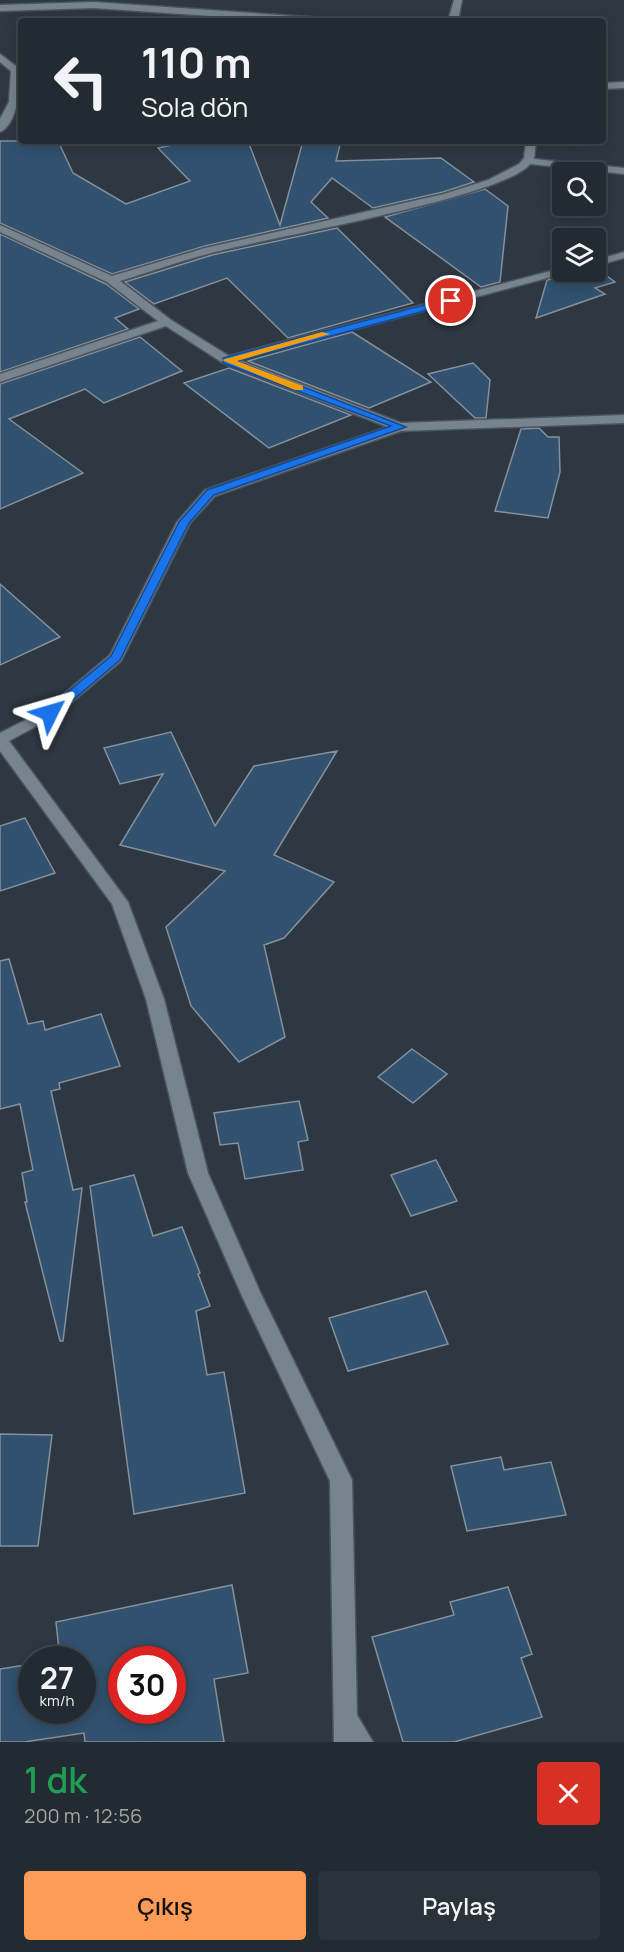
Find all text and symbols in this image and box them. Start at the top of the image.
text: 110 m [141,33,252,91]
icon: left [42,42,120,120]
text: Sola dön [141,88,248,125]
map controls [552,162,606,282]
button: search [552,162,606,216]
button: layers [552,228,606,282]
pin [425,275,476,326]
icon: arrive [434,284,467,317]
position arrow [18,681,82,745]
speed limit sign: 30 [108,1646,186,1724]
text: 27 [40,1657,74,1698]
text: km/h [40,1690,74,1711]
text: 1 dk [24,1755,87,1804]
button: close [537,1762,600,1825]
text: 200 m · 12:56 [24,1802,142,1829]
button: Çıkış [24,1871,306,1940]
button: Paylaş [318,1871,600,1940]

